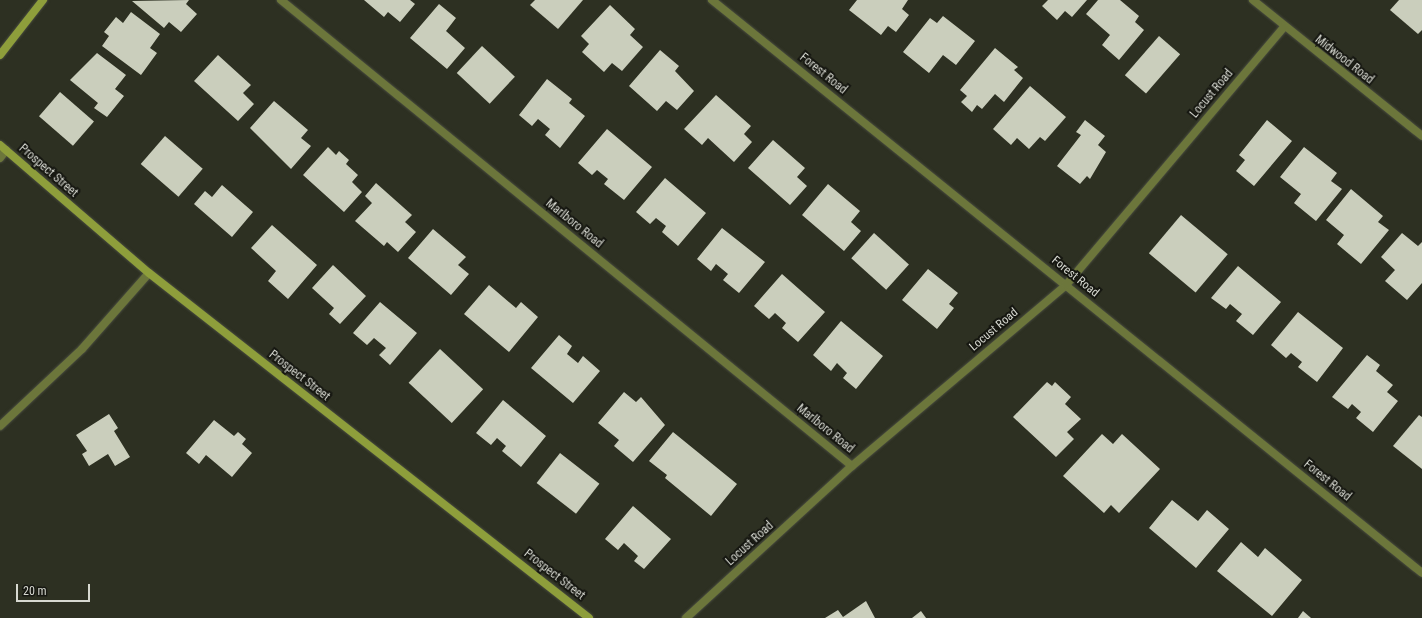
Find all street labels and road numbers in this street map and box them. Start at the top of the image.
street label: Midwood Road [1312,33,1376,87]
street label: Forest Road [796,51,850,97]
street label: Locust Road [1188,67,1236,121]
street label: Prospect Street [16,142,80,200]
street label: Marlboro Road [542,197,606,251]
street label: Forest Road [1048,254,1102,300]
street label: Locust Road [967,306,1021,354]
street label: Prospect Street [266,348,332,404]
street label: Marlboro Road [793,402,857,456]
street label: Forest Road [1300,458,1354,504]
street label: Locust Road [723,519,777,569]
street label: Prospect Street [521,547,587,603]

